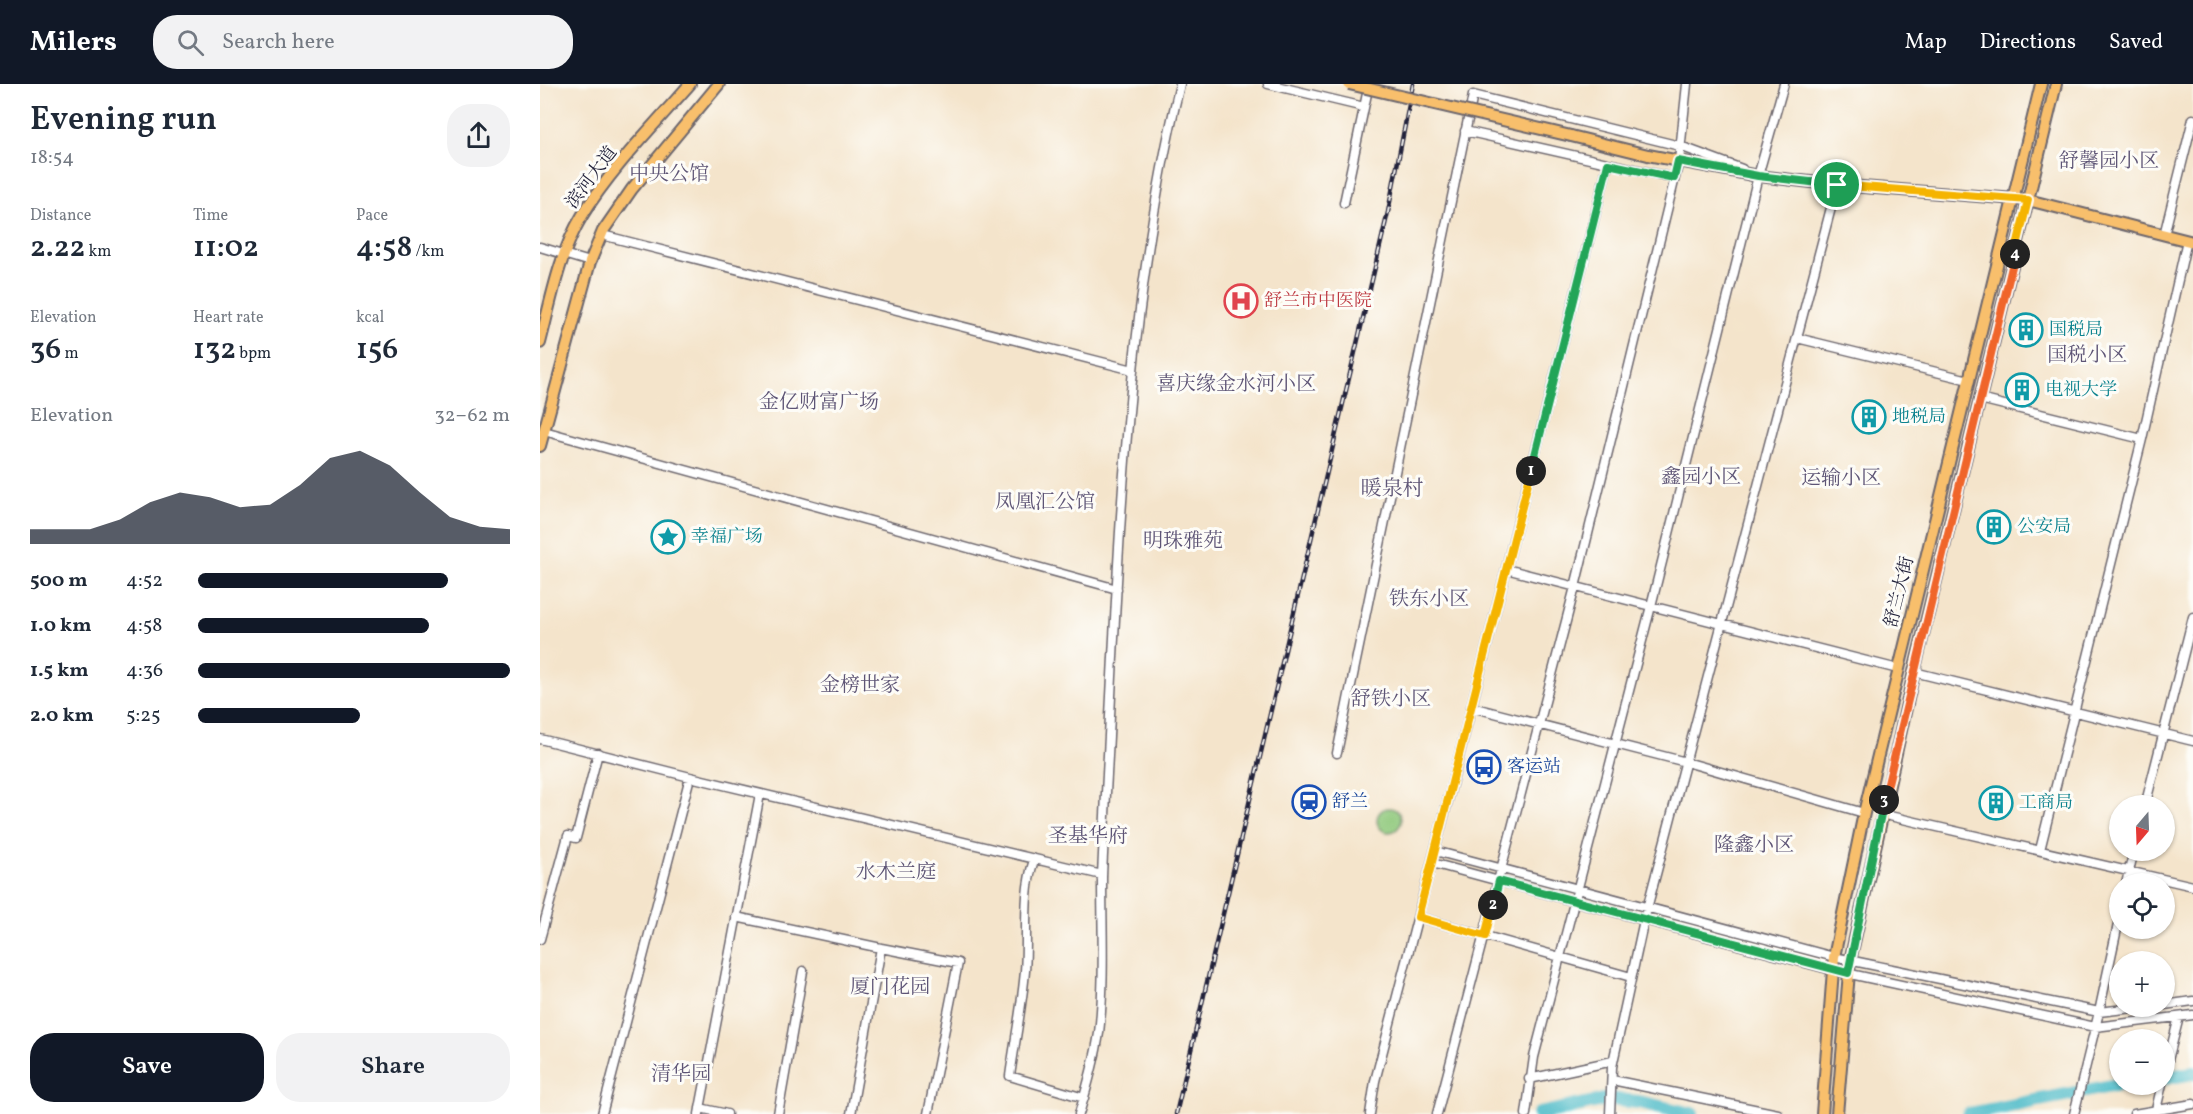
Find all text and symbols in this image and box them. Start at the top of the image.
search box [153,15,573,69]
text: Milers [30,23,117,62]
icon: search [174,26,207,59]
text: Search here [222,27,335,58]
text: Map [1905,28,1947,57]
text: Directions [1980,28,2076,57]
text: Saved [2109,28,2163,57]
text: Evening run [30,98,217,144]
button: share [447,104,510,167]
street label: 滨河大道 [560,142,624,214]
text: 18:54 [30,144,74,172]
district label: 舒馨园小区 [2059,148,2159,176]
pin [1811,159,1862,210]
district label: 中央公馆 [629,161,709,189]
icon: arrive [1820,168,1853,201]
text: Distance [30,205,91,227]
text: Time [193,205,228,227]
text: Pace [356,205,388,227]
text: 2.22 [30,227,85,269]
text: 11:02 [193,227,259,269]
text: 4:58 [356,227,412,269]
pin: 4 [2000,239,2030,269]
text: km [85,241,111,263]
text: /km [412,241,444,263]
text: 4 [2010,243,2020,265]
hospital icon: 舒兰市中医院 [1223,283,1259,319]
place label: 舒兰市中医院 [1264,289,1372,314]
text: Elevation [30,307,97,329]
text: Heart rate [193,307,264,329]
text: kcal [356,307,384,329]
building icon: 国税局 [2008,312,2044,348]
place label: 国税局 [2049,318,2103,343]
text: 36 [30,329,61,371]
text: 132 [193,329,236,371]
text: 156 [356,329,398,371]
district label: 国税小区 [2047,342,2127,370]
text: m [61,343,79,365]
text: bpm [236,343,271,365]
district label: 喜庆缘金水河小区 [1156,371,1316,399]
building icon: 电视大学 [2004,372,2040,408]
place label: 电视大学 [2045,378,2117,403]
district label: 金亿财富广场 [759,389,879,417]
building icon: 地税局 [1851,399,1887,435]
text: Elevation [30,402,113,430]
text: 32–62 m [435,402,510,430]
place label: 地税局 [1892,405,1946,430]
pin: 1 [1516,456,1546,486]
text: 1 [1528,460,1534,482]
district label: 鑫园小区 [1661,464,1741,492]
district label: 运输小区 [1801,465,1881,493]
district label: 暖泉村 [1361,475,1424,504]
district label: 凤凰汇公馆 [995,489,1095,517]
building icon: 公安局 [1976,509,2012,545]
place label: 公安局 [2017,515,2071,540]
place icon: 幸福广场 [650,519,686,555]
place label: 幸福广场 [691,525,763,550]
district label: 明珠雅苑 [1143,528,1223,556]
street label: 舒兰大街 [1879,554,1921,630]
text: 500 m [30,567,88,595]
text: 4:52 [126,567,163,595]
district label: 铁东小区 [1389,586,1469,614]
text: 1.0 km [30,612,92,640]
text: 4:58 [126,612,162,640]
text: 1.5 km [30,657,89,685]
text: 4:36 [126,657,163,685]
district label: 金榜世家 [820,672,900,700]
district label: 舒铁小区 [1351,686,1431,714]
text: 2.0 km [30,702,94,730]
text: 5:25 [126,702,161,730]
bus stop icon: 客运站 [1466,749,1502,785]
place label: 客运站 [1507,755,1561,780]
station icon: 舒兰 [1291,784,1327,820]
pin: 3 [1869,785,1899,815]
building icon: 工商局 [1978,785,2014,821]
text: 3 [1880,789,1888,811]
place label: 舒兰 [1332,790,1368,815]
place label: 工商局 [2019,791,2073,816]
north arrow [2109,795,2175,861]
map controls [2109,795,2175,1095]
district label: 圣基华府 [1048,823,1128,851]
district label: 隆鑫小区 [1714,832,1794,860]
district label: 水木兰庭 [856,859,936,887]
button: locate [2109,873,2175,939]
pin: 2 [1478,890,1508,920]
text: 2 [1489,894,1497,916]
button: + [2109,951,2175,1017]
district label: 厦门花园 [850,974,930,1002]
button: − [2109,1029,2175,1095]
button: Save [30,1033,264,1102]
button: Share [276,1033,510,1102]
district label: 清华园 [651,1061,711,1089]

